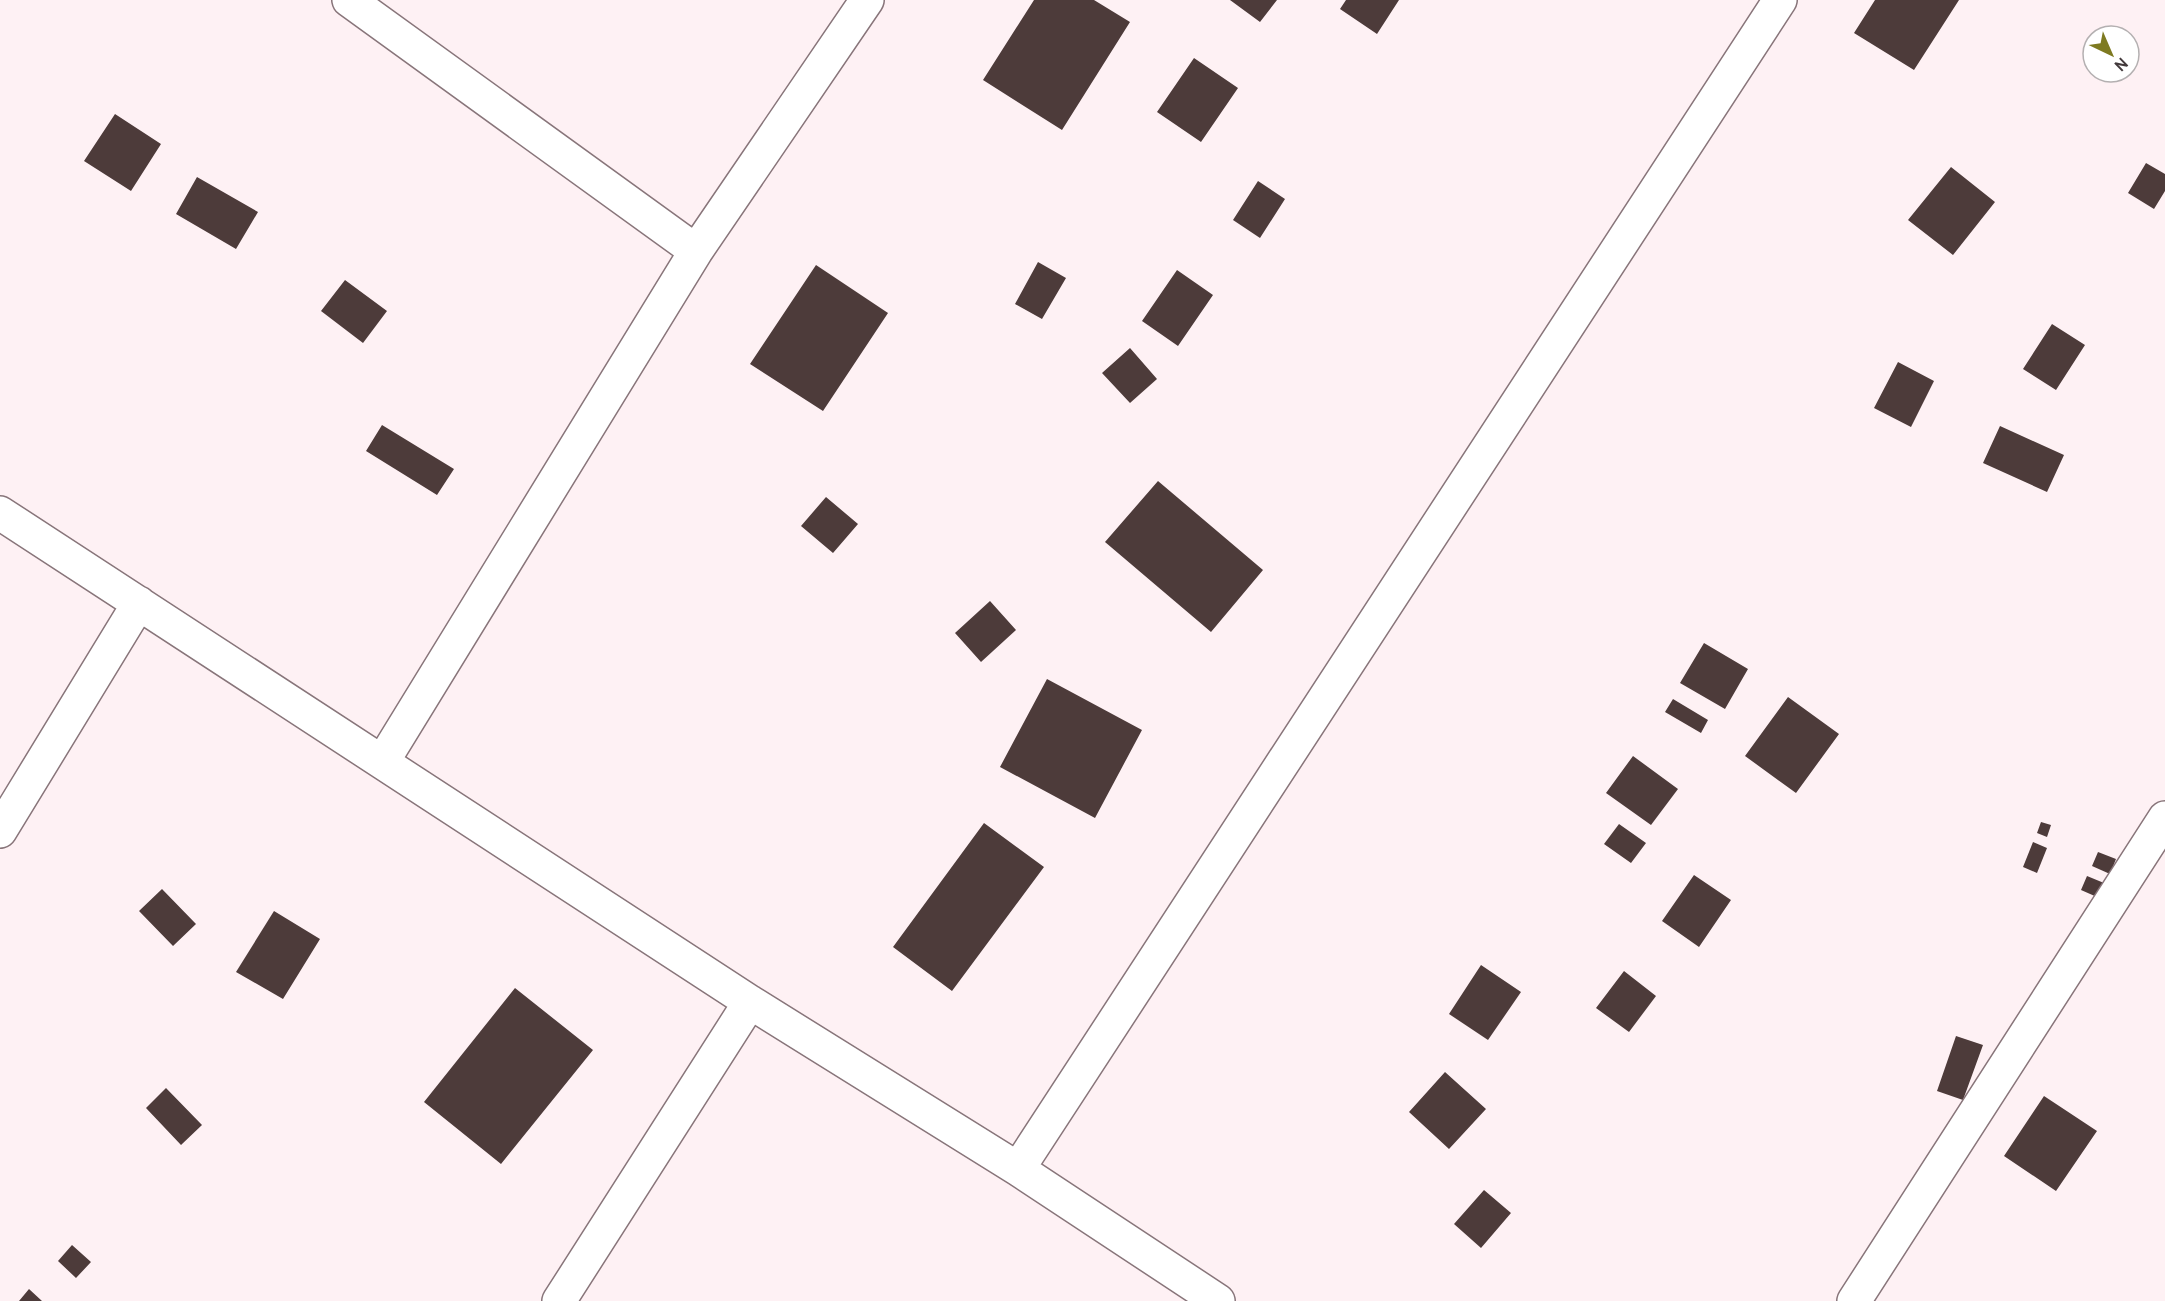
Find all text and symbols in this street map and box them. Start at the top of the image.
north arrow [2081,24,2141,84]
text: N [2109,52,2131,75]

